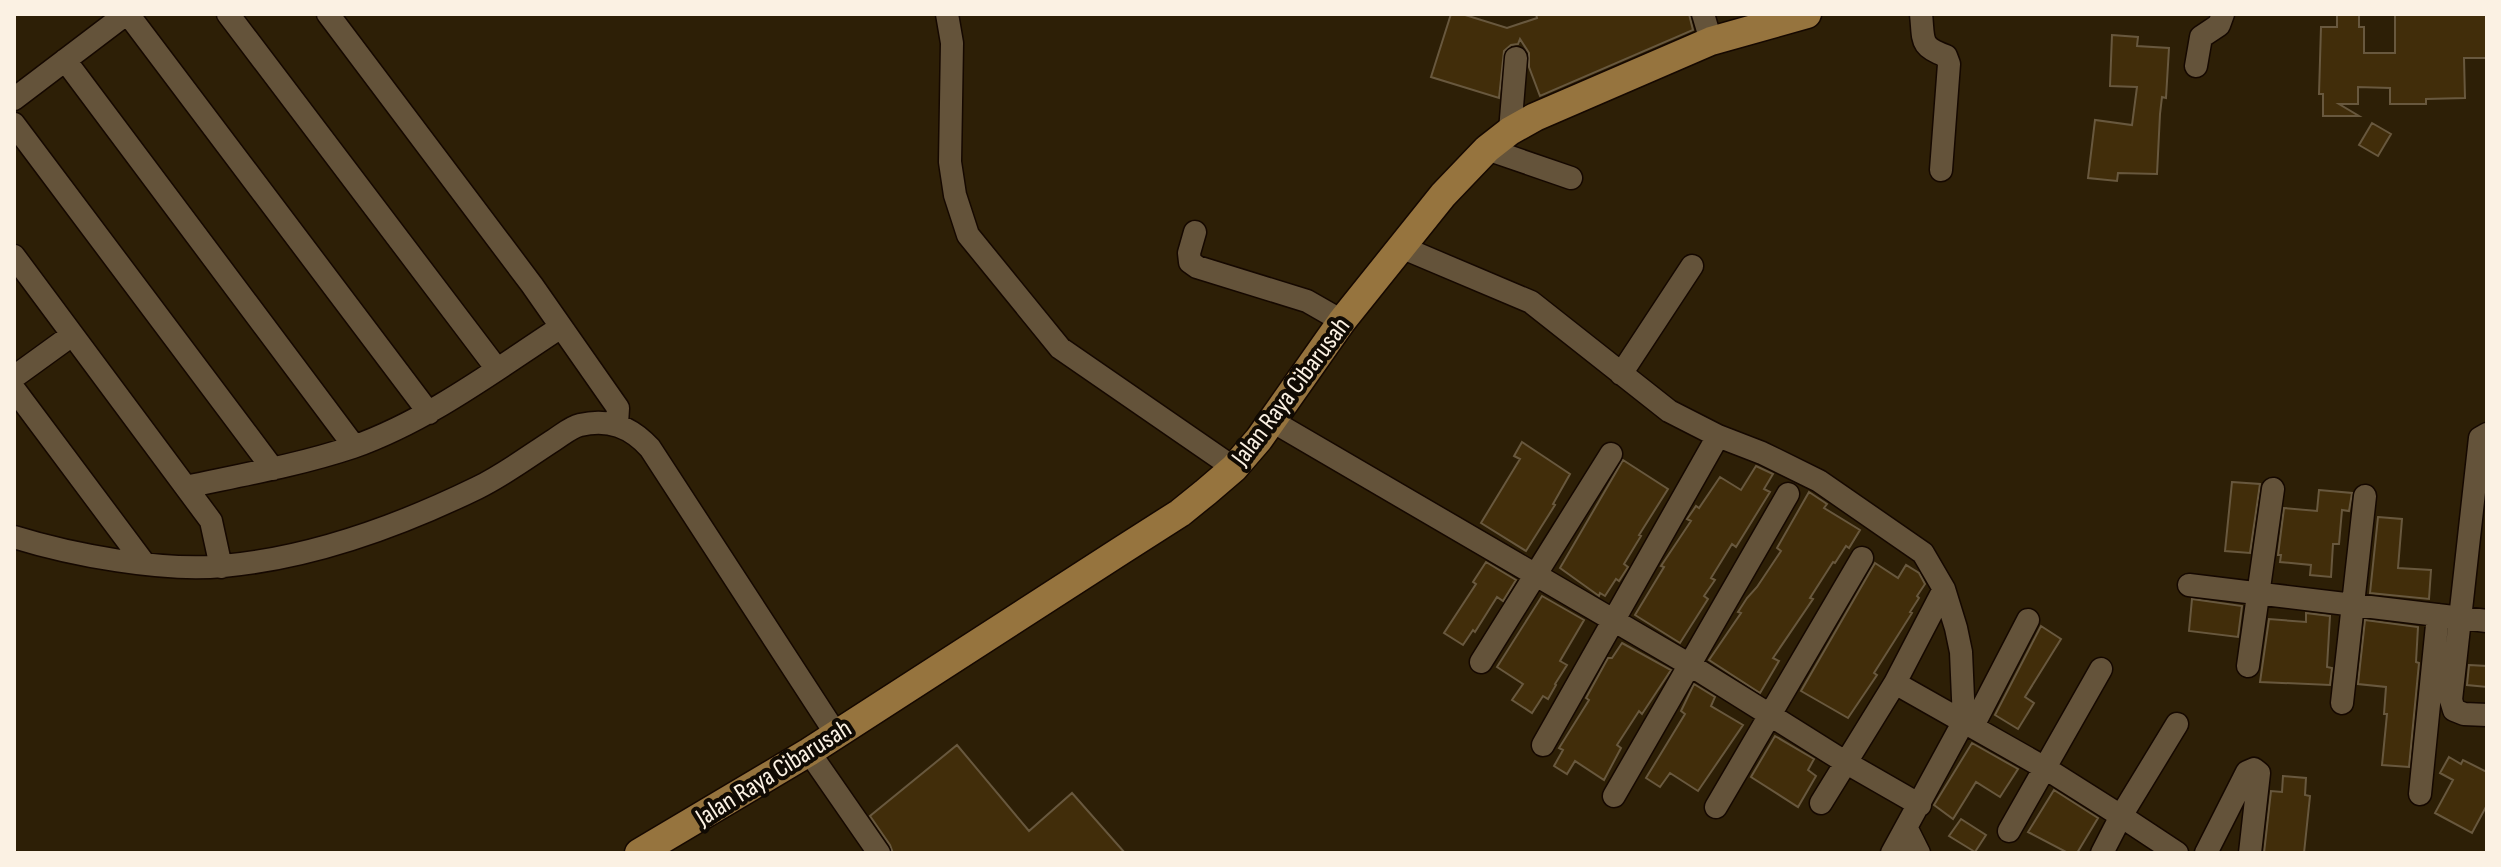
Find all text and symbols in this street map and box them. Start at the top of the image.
street label: Jalan Raya Cibarusah [1225,312,1357,473]
street label: Jalan Raya Cibarusah [689,713,857,834]

